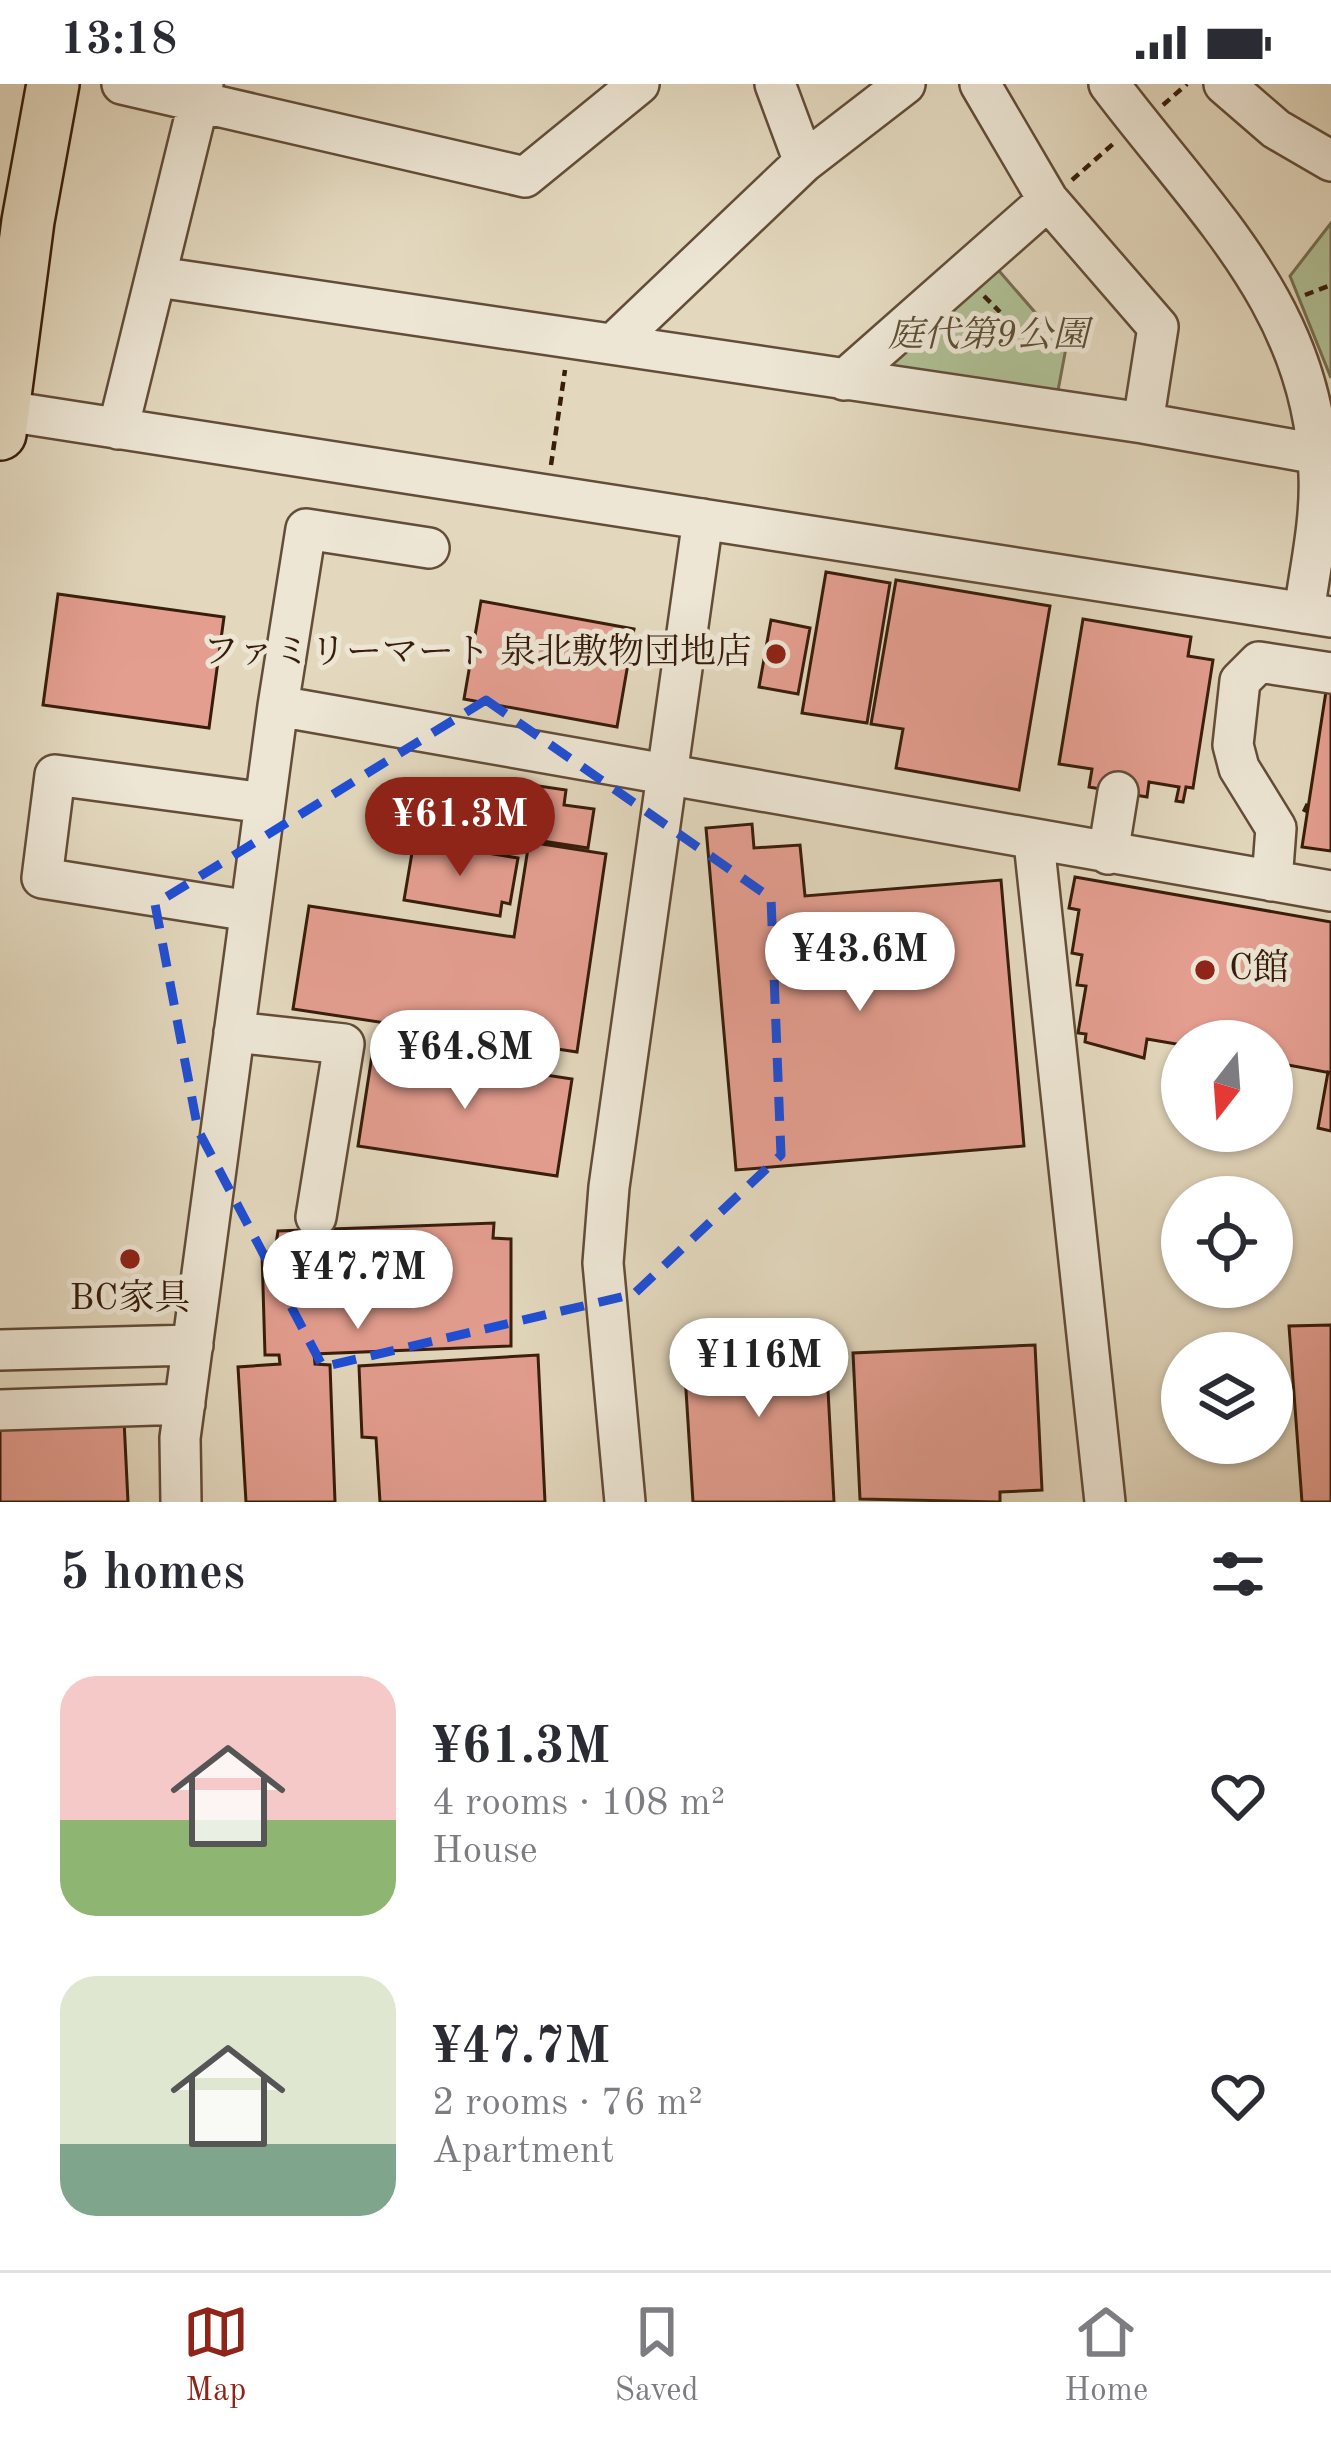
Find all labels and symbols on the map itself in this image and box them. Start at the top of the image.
park label: 庭代第9公園 [888,315,1093,355]
place label: ファミリーマート 泉北敷物団地店 [203,632,752,672]
marker: ファミリーマート 泉北敷物団地店 [763,641,789,667]
pin: ¥61.3M [362,777,558,879]
pin: ¥43.6M [762,912,958,1014]
place label: C館 [1229,948,1289,988]
marker: C館 [1192,957,1218,983]
pin: ¥64.8M [367,1010,563,1112]
north arrow [1161,1020,1293,1152]
pin: ¥47.7M [260,1230,456,1332]
marker: BC家具 [117,1246,143,1272]
place label: BC家具 [70,1278,190,1318]
pin: ¥116M [675,1318,843,1420]

